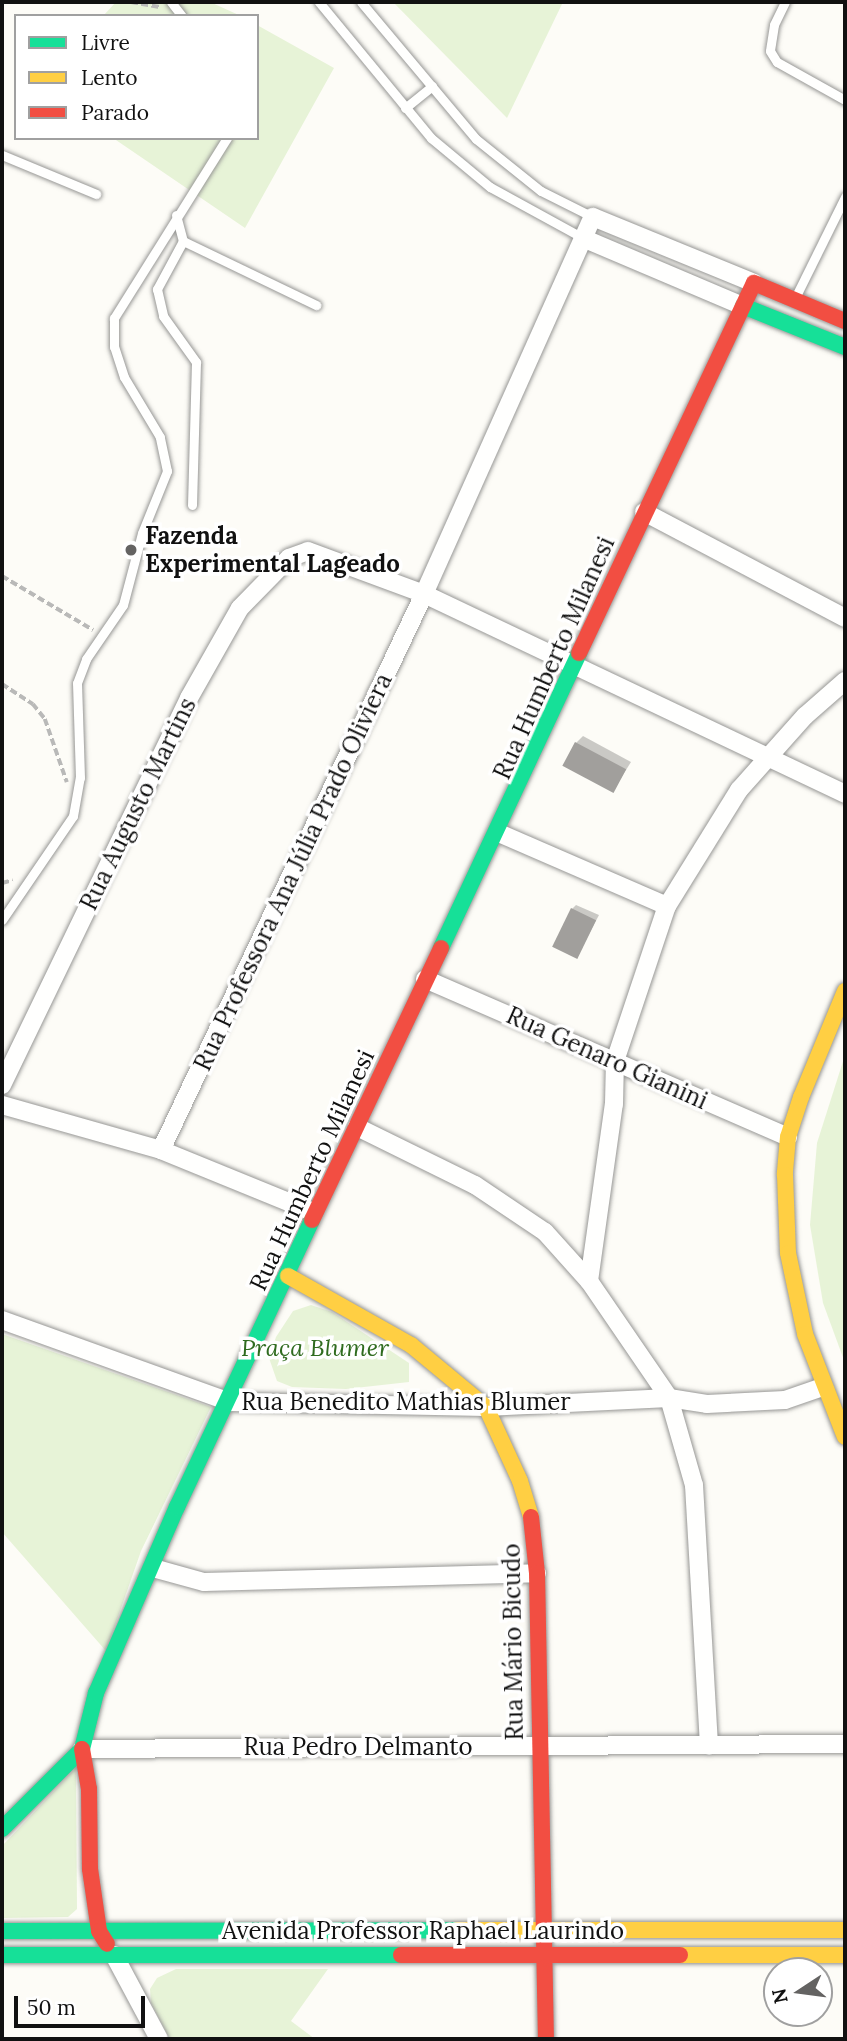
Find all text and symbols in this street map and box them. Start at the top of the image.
legend [14,14,259,140]
text: Livre [81,29,130,56]
text: Lento [81,64,138,91]
text: Parado [81,99,149,126]
place label: Fazenda Experimental Lageado [145,522,400,578]
street label: Rua Humberto Milanesi [487,532,621,784]
marker: Fazenda Experimental Lageado [123,542,139,558]
street label: Rua Professora Ana Júlia Prado Oliviera [188,669,398,1075]
street label: Rua Augusto Martins [74,693,202,915]
street label: Rua Genaro Gianini [502,1001,712,1115]
street label: Rua Humberto Milanesi [243,1045,381,1295]
park label: Praça Blumer [241,1334,389,1362]
street label: Rua Benedito Mathias Blumer [241,1388,571,1416]
street label: Rua Mário Bicudo [497,1543,529,1741]
street label: Rua Pedro Delmanto [243,1733,473,1761]
street label: Avenida Professor Raphael Laurindo [222,1917,624,1945]
north arrow [763,1957,833,2027]
scale bar [18,1982,149,2026]
text: N [766,1986,793,2006]
text: 50 m [27,1994,76,2021]

